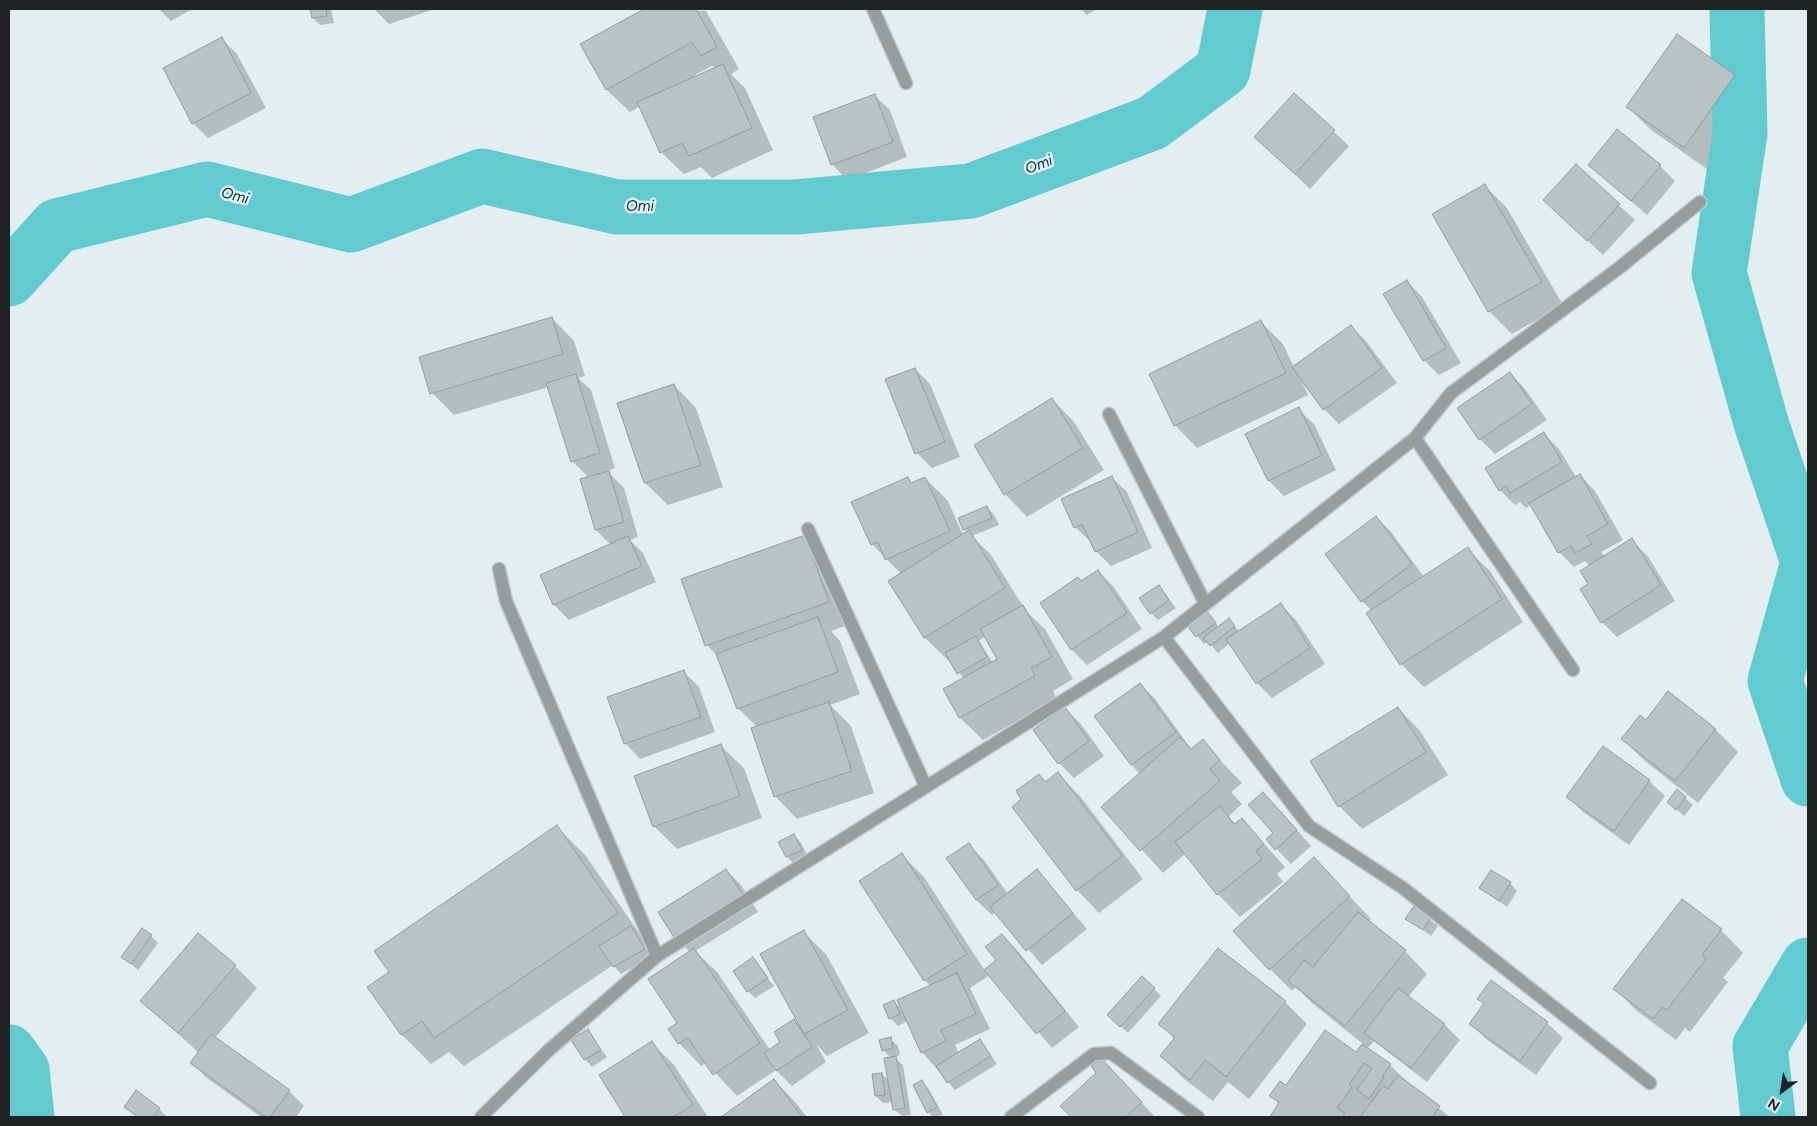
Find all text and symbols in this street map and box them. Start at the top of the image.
water label: Omi [1023,152,1055,178]
water label: Omi [219,184,251,208]
water label: Omi [626,198,654,216]
north arrow [1757,1066,1807,1116]
text: N [1765,1094,1783,1114]

